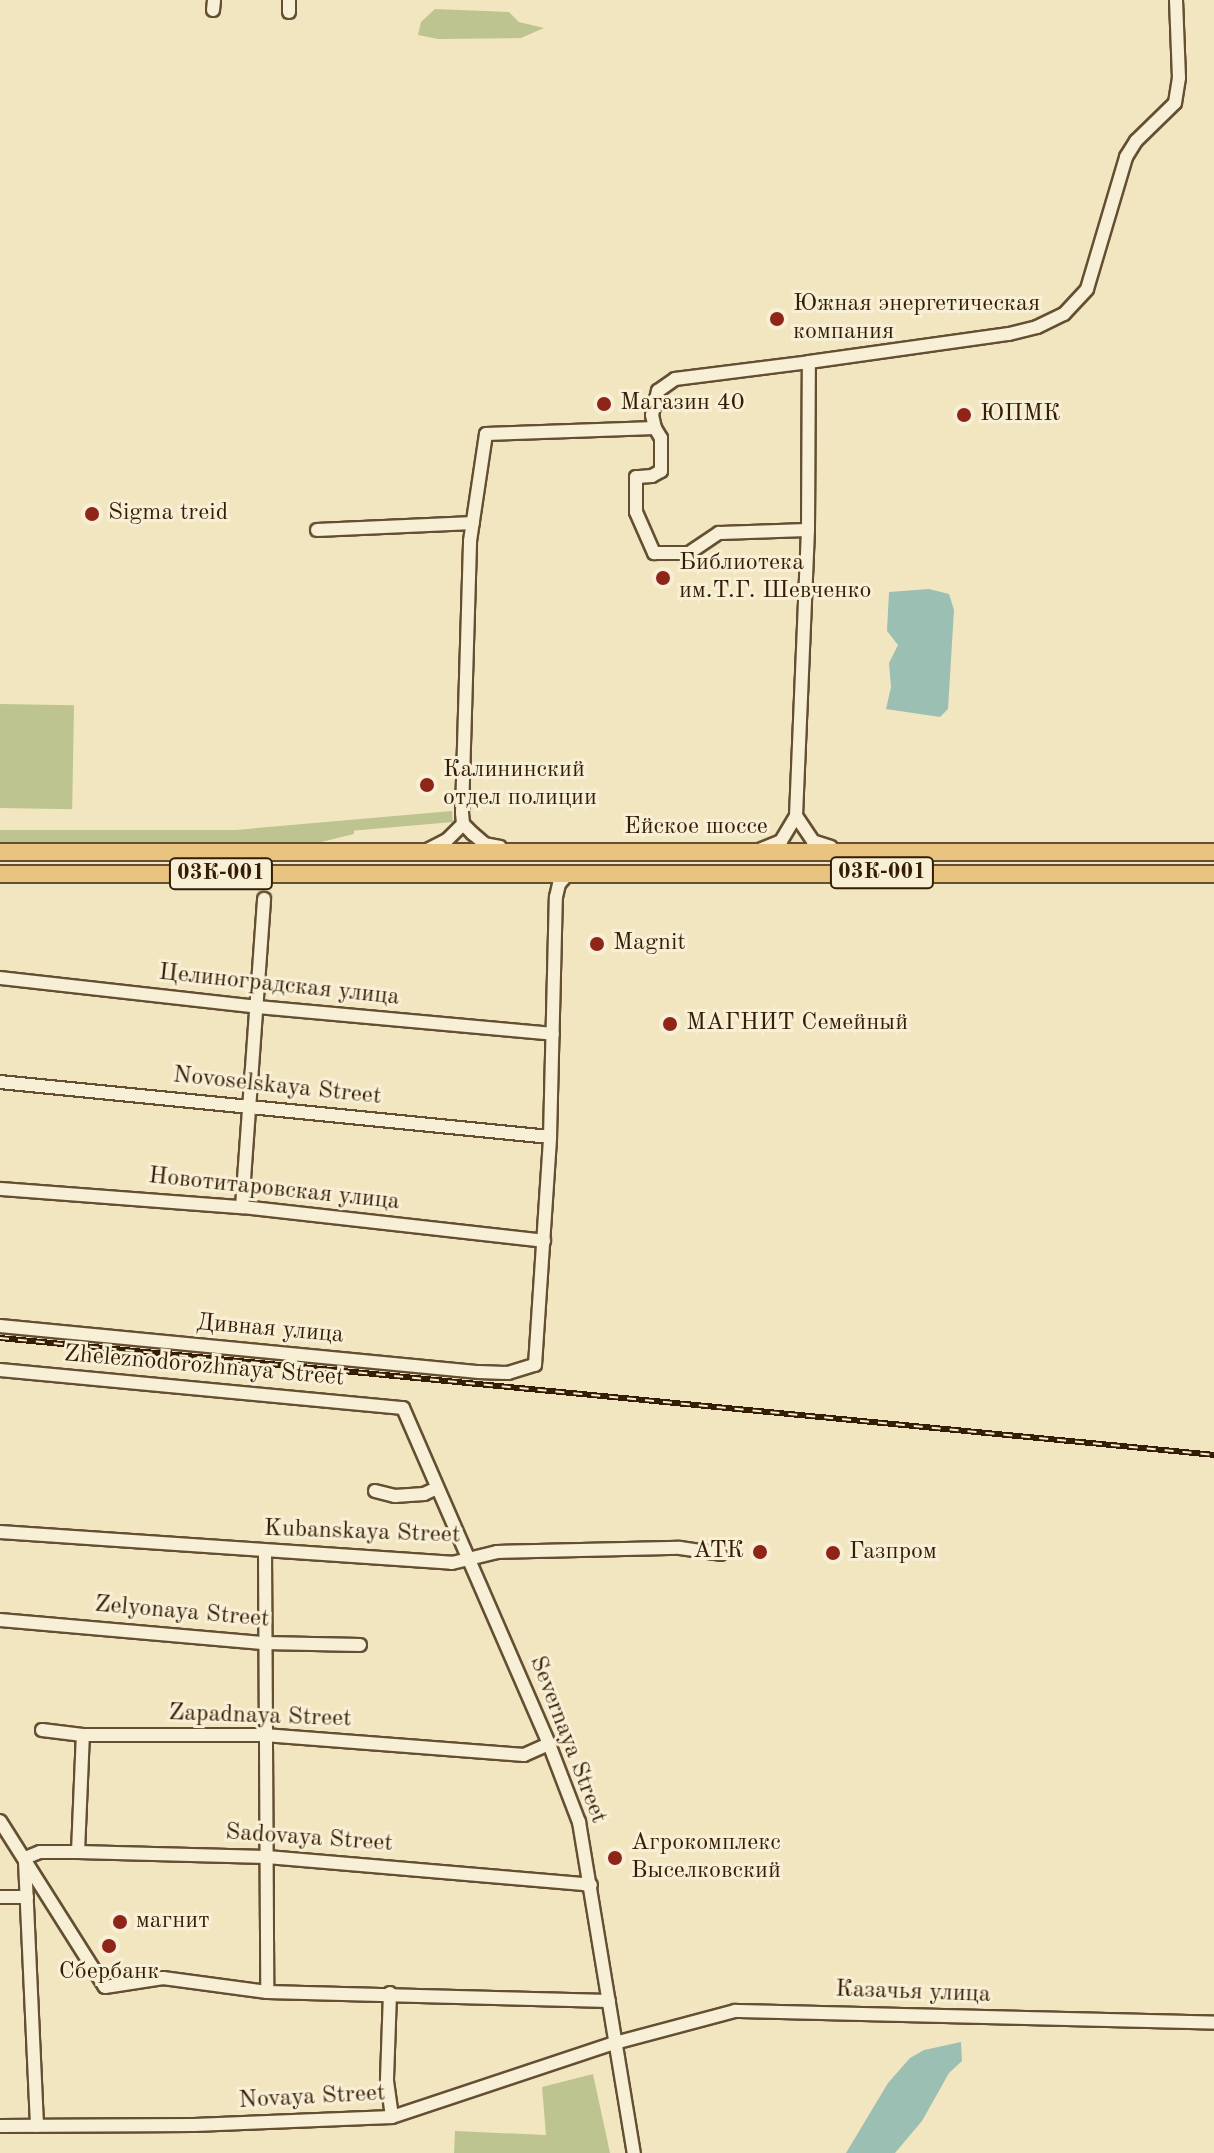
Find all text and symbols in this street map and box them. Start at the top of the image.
place label: Южная энергетическая компания [793,291,1040,347]
marker: Южная энергетическая компания [768,310,786,328]
place label: Магазин 40 [620,390,745,418]
marker: Магазин 40 [595,395,613,413]
place label: ЮПМК [980,401,1061,429]
marker: ЮПМК [955,406,973,424]
place label: Sigma treid [108,500,228,528]
marker: Sigma treid [83,505,101,523]
place label: Библиотека им.Т.Г. Шевченко [679,550,871,606]
marker: Библиотека им.Т.Г. Шевченко [654,569,672,587]
place label: Калининский отдел полиции [443,757,597,813]
marker: Калининский отдел полиции [418,776,436,794]
street label: Ейское шоссе [624,814,768,842]
road number: 03К-001 [828,855,936,891]
road number: 03К-001 [167,856,275,892]
place label: Magnit [613,930,686,958]
marker: Magnit [588,935,606,953]
street label: Целиноградская улица [157,959,401,1013]
place label: МАГНИТ Семейный [686,1010,908,1038]
marker: МАГНИТ Семейный [661,1015,679,1033]
street label: Novoselskaya Street [171,1062,383,1112]
street label: Новотитаровская улица [147,1162,401,1218]
street label: Дивная улица [195,1309,345,1351]
street label: Zheleznodorozhnaya Street [63,1340,345,1394]
street label: Kubanskaya Street [263,1515,461,1551]
place label: АТК [693,1538,744,1566]
place label: Газпром [849,1539,937,1567]
marker: АТК [751,1543,769,1561]
marker: Газпром [824,1544,842,1562]
street label: Zelyonaya Street [93,1591,271,1635]
street label: Severnaya Street [522,1652,612,1828]
street label: Zapadnaya Street [168,1699,352,1735]
street label: Sadovaya Street [224,1819,394,1859]
place label: Агрокомплекс Выселковский [631,1830,781,1886]
marker: Агрокомплекс Выселковский [606,1849,624,1867]
place label: магнит [136,1908,210,1936]
marker: магнит [111,1913,129,1931]
marker: Сбербанк [100,1937,118,1955]
place label: Сбербанк [59,1959,159,1987]
street label: Казачья улица [835,1976,991,2010]
street label: Novaya Street [238,2080,386,2116]

